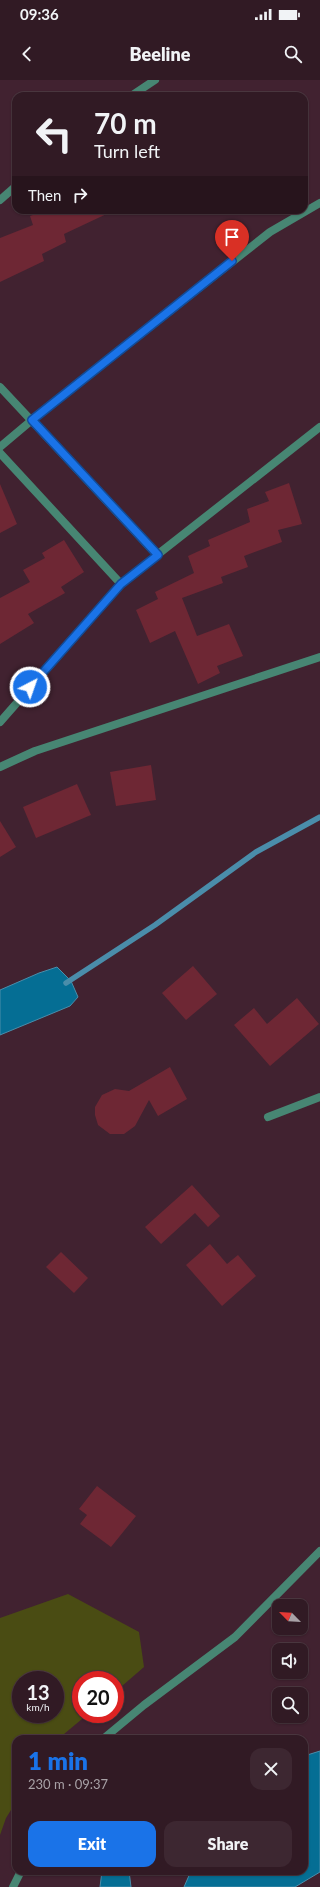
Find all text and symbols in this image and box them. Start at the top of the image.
text: 09:36 [20,5,59,23]
icon: back [16,43,38,65]
text: Beeline [130,43,190,65]
icon: search [282,43,304,65]
text: 70 m [94,106,157,140]
icon: left [28,108,80,160]
text: Turn left [94,140,160,162]
icon: right [69,184,91,206]
text: Then [28,186,61,204]
pin [215,220,249,261]
icon: arrive [221,226,243,248]
position arrow [9,666,51,708]
north arrow [272,1599,308,1635]
map controls [272,1599,308,1723]
button: sound [272,1643,308,1679]
speed limit sign: 20 [72,1671,124,1723]
text: 13 [26,1680,50,1704]
button: search [272,1687,308,1723]
text: km/h [26,1701,50,1713]
text: 1 min [28,1746,88,1775]
button: close [250,1748,292,1790]
text: 230 m · 09:37 [28,1776,108,1792]
button: Exit [28,1821,156,1867]
button: Share [164,1821,292,1867]

